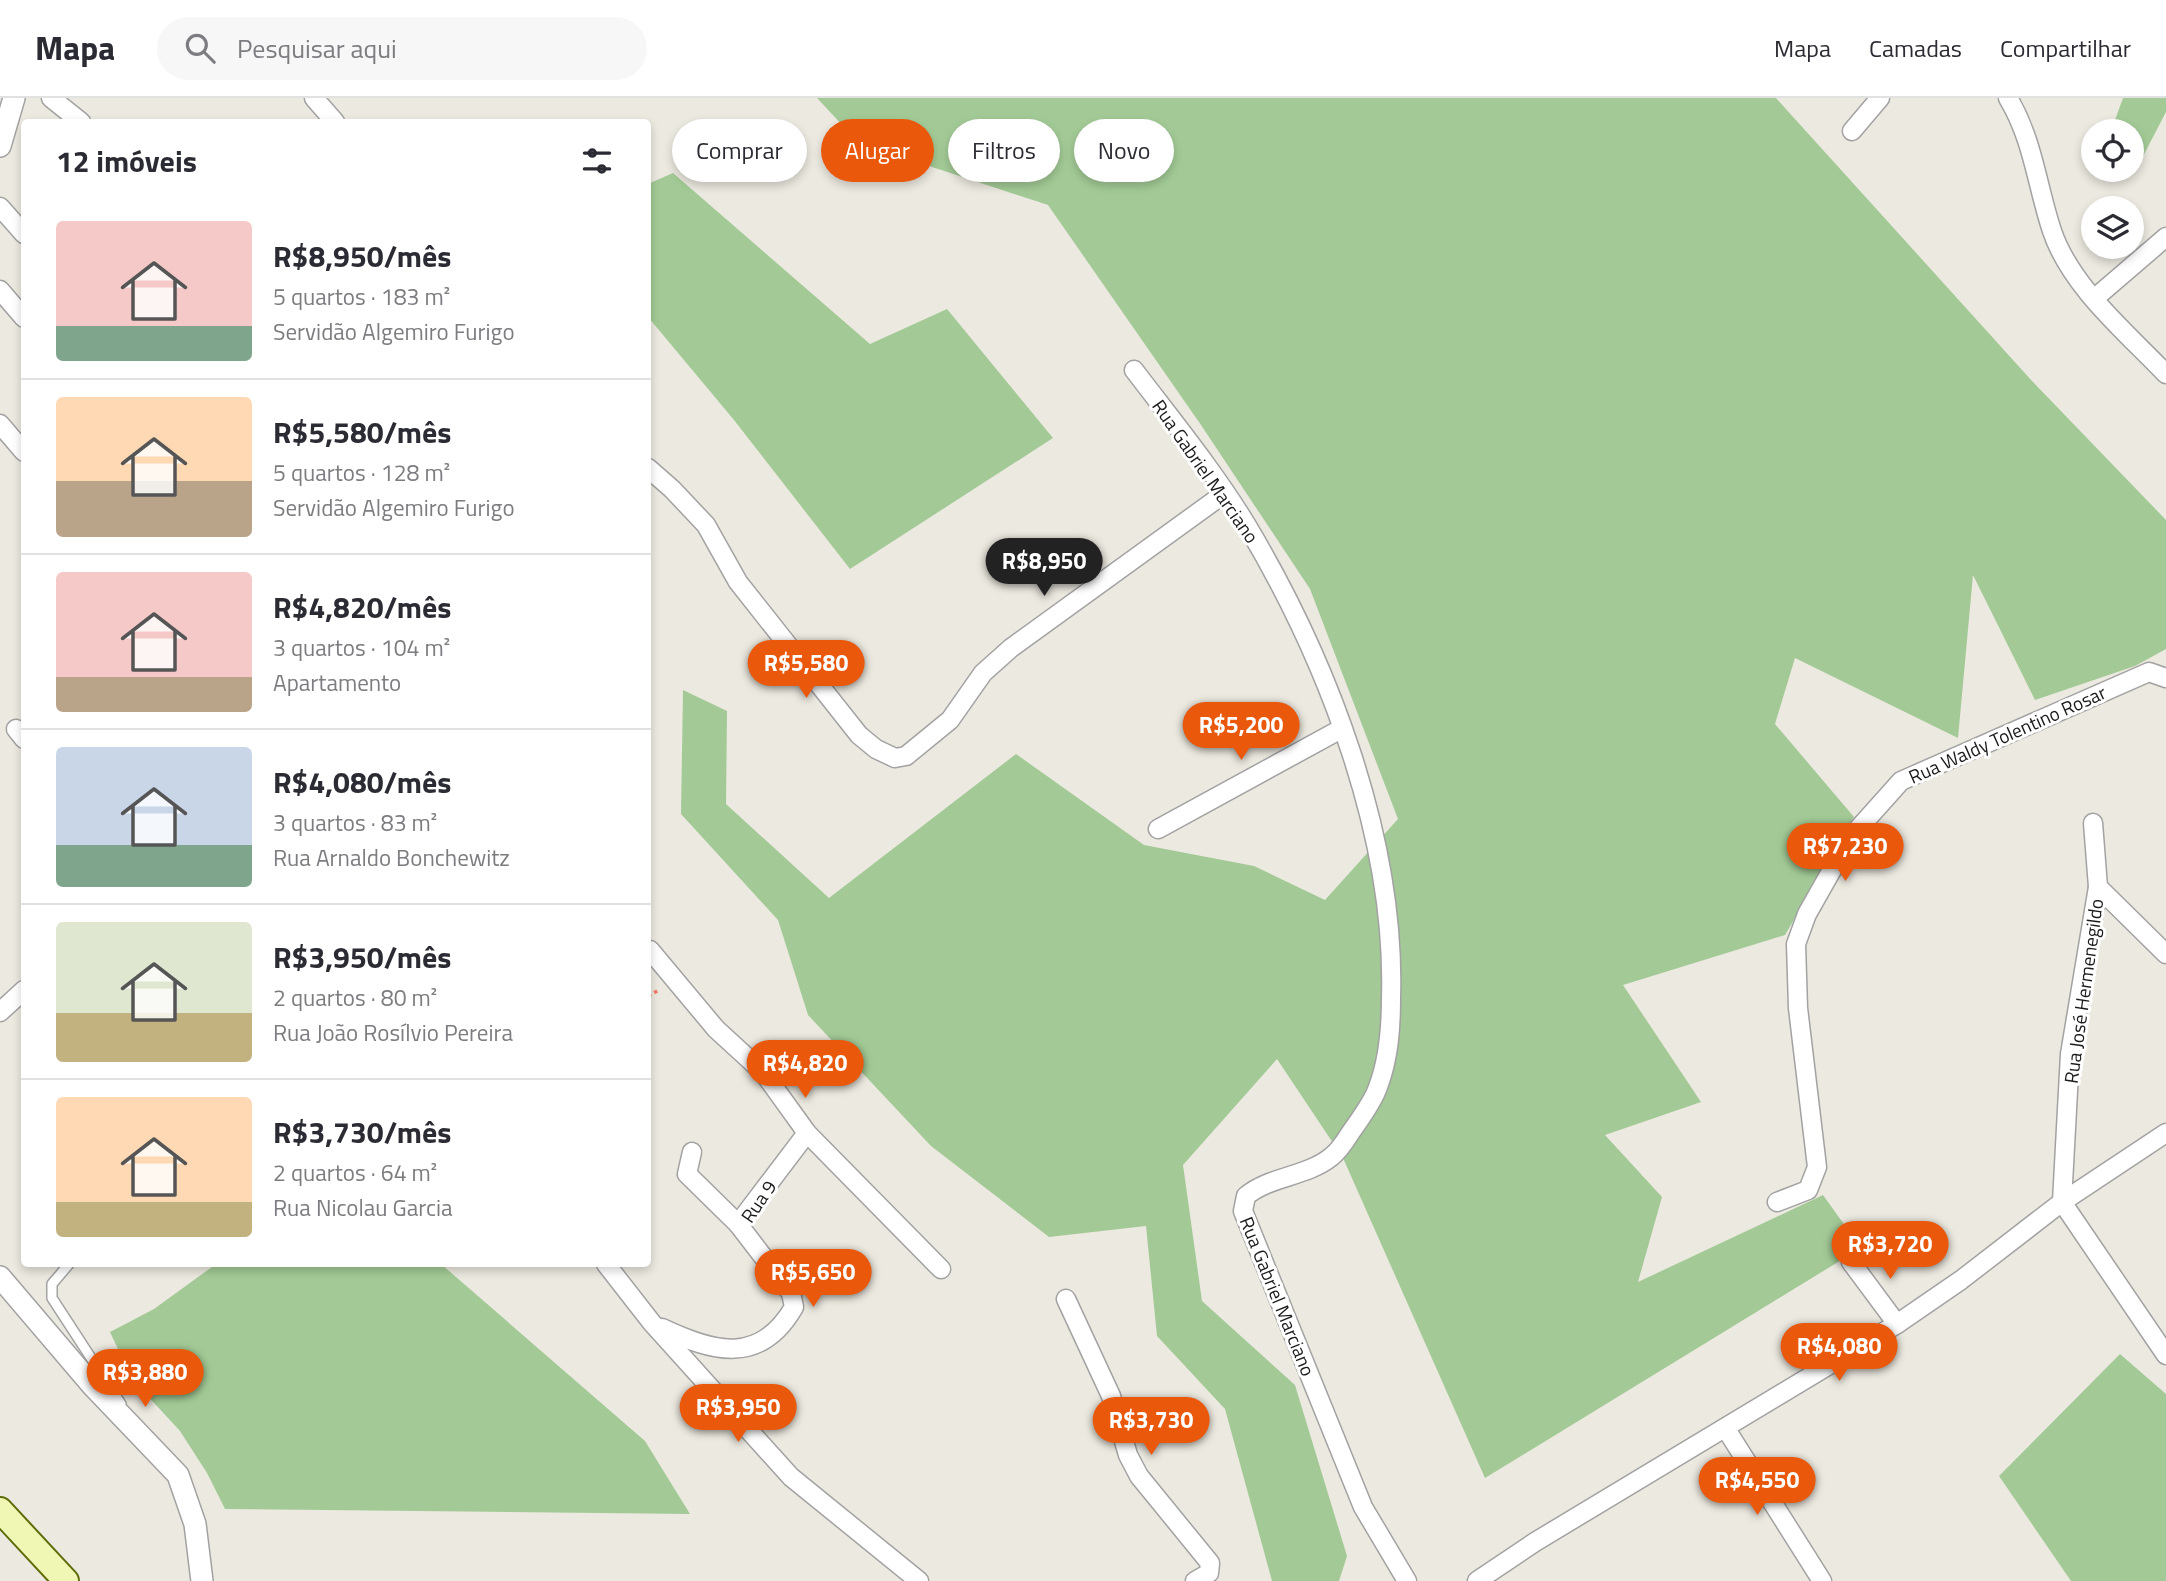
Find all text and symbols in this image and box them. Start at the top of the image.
search box [157,17,647,80]
text: Mapa [35,23,115,73]
icon: search [181,29,219,67]
text: Pesquisar aqui [237,29,397,68]
text: Mapa [1774,30,1831,66]
text: Camadas [1869,30,1962,66]
text: Compartilhar [2000,30,2131,66]
chip: Comprar [672,119,807,182]
chip: Alugar [821,119,934,182]
chip: Filtros [948,119,1060,182]
chip: Novo [1074,119,1174,182]
map controls [2081,119,2144,259]
button: locate [2081,119,2144,182]
text: 12 imóveis [56,138,197,184]
icon: filters [578,142,616,180]
button: layers [2081,196,2144,259]
text: R$8,950/mês [273,233,451,279]
icon: home [112,249,196,333]
text: 5 quartos · 183 m² [273,279,450,314]
text: Servidão Algemiro Furigo [273,314,515,349]
street label: Rua Gabriel Marciano [1145,393,1267,549]
text: R$5,580/mês [273,409,451,455]
icon: home [112,425,196,509]
text: 5 quartos · 128 m² [273,455,450,490]
text: Servidão Algemiro Furigo [273,490,515,525]
pin: R$8,950 [979,538,1109,598]
text: R$8,950 [1002,543,1086,578]
text: R$4,820/mês [273,584,451,630]
icon: home [112,600,196,684]
text: 3 quartos · 104 m² [273,630,450,665]
pin: R$5,580 [741,640,871,700]
text: R$5,580 [764,645,848,680]
text: Apartamento [273,665,401,700]
street label: Rua Waldy Tolentino Rosar [1904,677,2111,791]
pin: R$5,200 [1176,702,1306,762]
text: R$5,200 [1199,707,1283,742]
text: R$4,080/mês [273,759,451,805]
icon: home [112,775,196,859]
text: 3 quartos · 83 m² [273,805,437,840]
pin: R$7,230 [1780,824,1910,883]
text: R$7,230 [1803,828,1887,863]
text: Rua Arnaldo Bonchewitz [273,840,510,875]
street label: Rua José Hermenegildo [2056,897,2110,1085]
text: R$3,950/mês [273,934,451,980]
icon: home [112,950,196,1034]
text: 2 quartos · 80 m² [273,980,437,1015]
text: Rua João Rosílvio Pereira [273,1015,513,1050]
pin: R$4,820 [740,1040,870,1100]
text: R$4,820 [763,1045,847,1080]
text: R$3,730/mês [273,1109,451,1155]
icon: home [112,1125,196,1209]
text: 2 quartos · 64 m² [273,1155,437,1190]
street label: Rua 9 [733,1174,783,1228]
text: Rua Nicolau Garcia [273,1190,453,1225]
street label: Rua Gabriel Marciano [1233,1212,1323,1380]
pin: R$3,720 [1825,1222,1955,1281]
text: R$3,720 [1848,1226,1932,1261]
pin: R$5,650 [748,1250,878,1309]
text: R$5,650 [771,1254,855,1289]
pin: R$4,080 [1774,1324,1904,1383]
text: R$4,080 [1797,1328,1881,1363]
pin: R$3,880 [80,1350,210,1409]
text: R$3,880 [103,1354,187,1389]
pin: R$3,950 [673,1384,803,1444]
text: R$3,950 [696,1389,780,1424]
pin: R$3,730 [1086,1398,1216,1457]
text: R$3,730 [1109,1402,1193,1437]
pin: R$4,550 [1692,1458,1822,1517]
text: R$4,550 [1715,1462,1799,1497]

